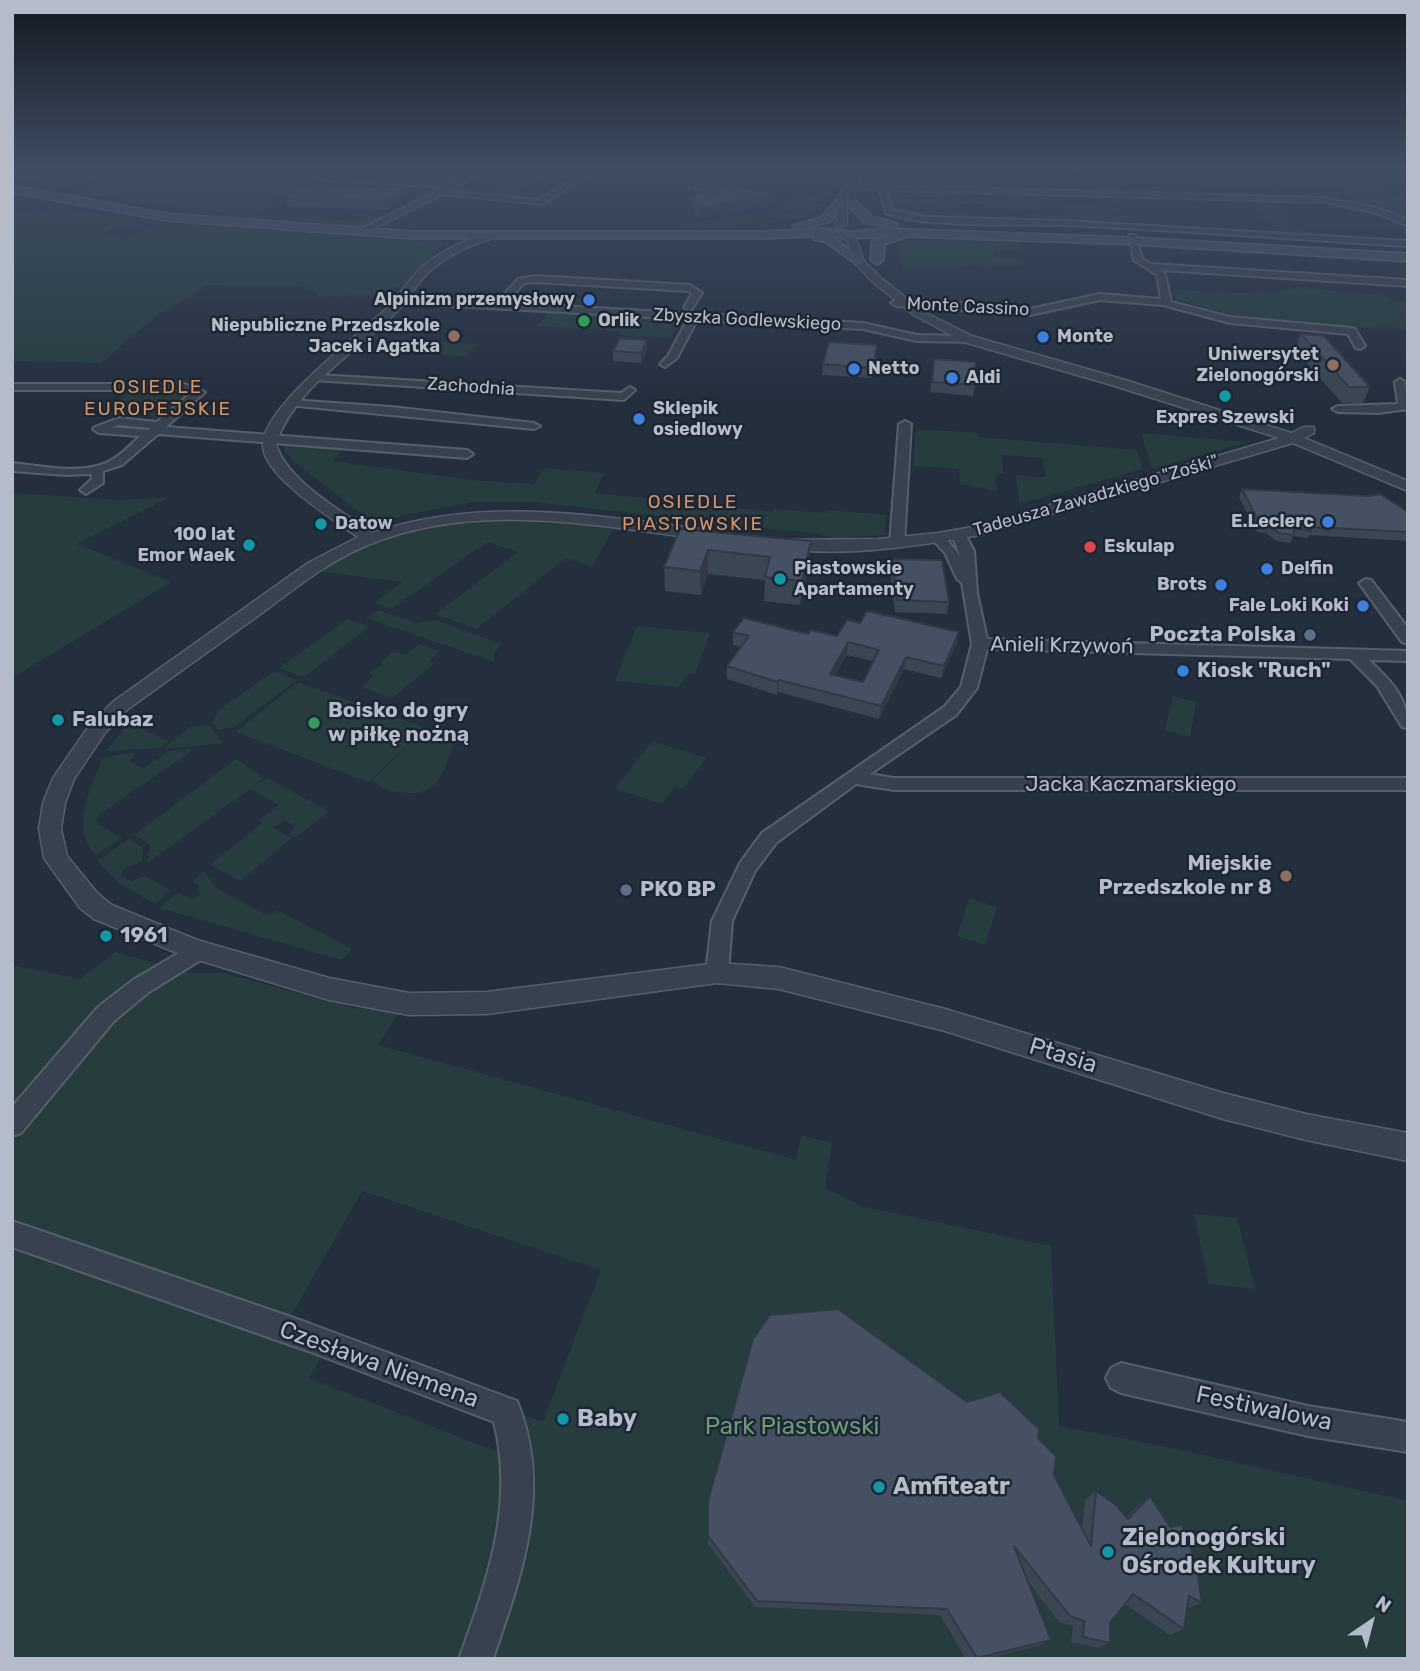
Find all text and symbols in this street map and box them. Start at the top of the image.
place label: Alpinizm przemysłowy [374,289,575,311]
marker: Alpinizm przemysłowy [581,292,597,308]
street label: Monte Cassino [906,293,1030,321]
street label: Zbyszka Godlewskiego [652,304,842,336]
place label: Orlik [598,310,640,332]
marker: Orlik [576,313,592,329]
place label: Niepubliczne Przedszkole Jacek i Agatka [211,315,440,358]
place label: Monte [1057,326,1113,348]
marker: Niepubliczne Przedszkole Jacek i Agatka [446,328,462,344]
marker: Monte [1035,329,1051,345]
place label: Uniwersytet Zielonogórski [1197,344,1319,386]
marker: Uniwersytet Zielonogórski [1325,357,1341,373]
place label: Netto [868,358,919,380]
marker: Netto [846,361,862,377]
place label: Aldi [966,367,1001,389]
marker: Aldi [944,370,960,386]
street label: Zachodnia [426,373,516,401]
district label: OSIEDLE EUROPEJSKIE [85,377,231,421]
marker: Expres Szewski [1217,388,1233,404]
place label: Sklepik osiedlowy [653,398,743,440]
place label: Expres Szewski [1156,407,1294,429]
marker: Sklepik osiedlowy [631,411,647,427]
street label: Tadeusza Zawadzkiego "Zośki" [971,451,1221,541]
district label: OSIEDLE PIASTOWSKIE [623,492,763,536]
place label: E.Leclerc [1231,511,1314,533]
place label: Datow [335,513,393,535]
marker: E.Leclerc [1320,514,1336,530]
marker: Datow [313,516,329,532]
place label: 100 lat Emor Waek [138,524,235,566]
place label: Eskulap [1104,536,1175,558]
marker: 100 lat Emor Waek [241,537,257,553]
marker: Eskulap [1082,539,1098,555]
place label: Piastowskie Apartamenty [794,558,914,600]
place label: Delfin [1281,558,1333,580]
marker: Delfin [1259,561,1275,577]
marker: Piastowskie Apartamenty [772,571,788,587]
place label: Brots [1157,574,1207,596]
marker: Brots [1213,577,1229,593]
place label: Fale Loki Koki [1229,595,1349,617]
marker: Fale Loki Koki [1355,598,1371,614]
place label: Poczta Polska [1149,622,1296,648]
marker: Poczta Polska [1302,627,1318,643]
street label: Anieli Krzywoń [990,632,1134,660]
place label: Kiosk "Ruch" [1197,658,1331,684]
marker: Kiosk "Ruch" [1175,663,1191,679]
place label: Boisko do gry w piłkę nożną [328,698,469,748]
place label: Falubaz [72,707,154,733]
marker: Falubaz [50,712,66,728]
marker: Boisko do gry w piłkę nożną [306,715,322,731]
street label: Jacka Kaczmarskiego [1025,772,1237,798]
place label: Miejskie Przedszkole nr 8 [1099,851,1272,901]
marker: Miejskie Przedszkole nr 8 [1278,868,1294,884]
place label: PKO BP [640,877,716,903]
marker: PKO BP [618,882,634,898]
place label: 1961 [120,923,167,949]
marker: 1961 [98,928,114,944]
street label: Ptasia [1026,1032,1100,1080]
street label: Czesława Niemena [275,1316,483,1414]
street label: Festiwalowa [1193,1381,1335,1437]
place label: Baby [577,1405,637,1433]
marker: Baby [555,1411,571,1427]
park label: Park Piastowski [705,1413,879,1441]
place label: Amfiteatr [893,1473,1010,1501]
marker: Amfiteatr [871,1479,887,1495]
place label: Zielonogórski Ośrodek Kultury [1122,1524,1316,1580]
marker: Zielonogórski Ośrodek Kultury [1100,1544,1116,1560]
north arrow [1336,1587,1406,1657]
text: N [1371,1591,1396,1618]

